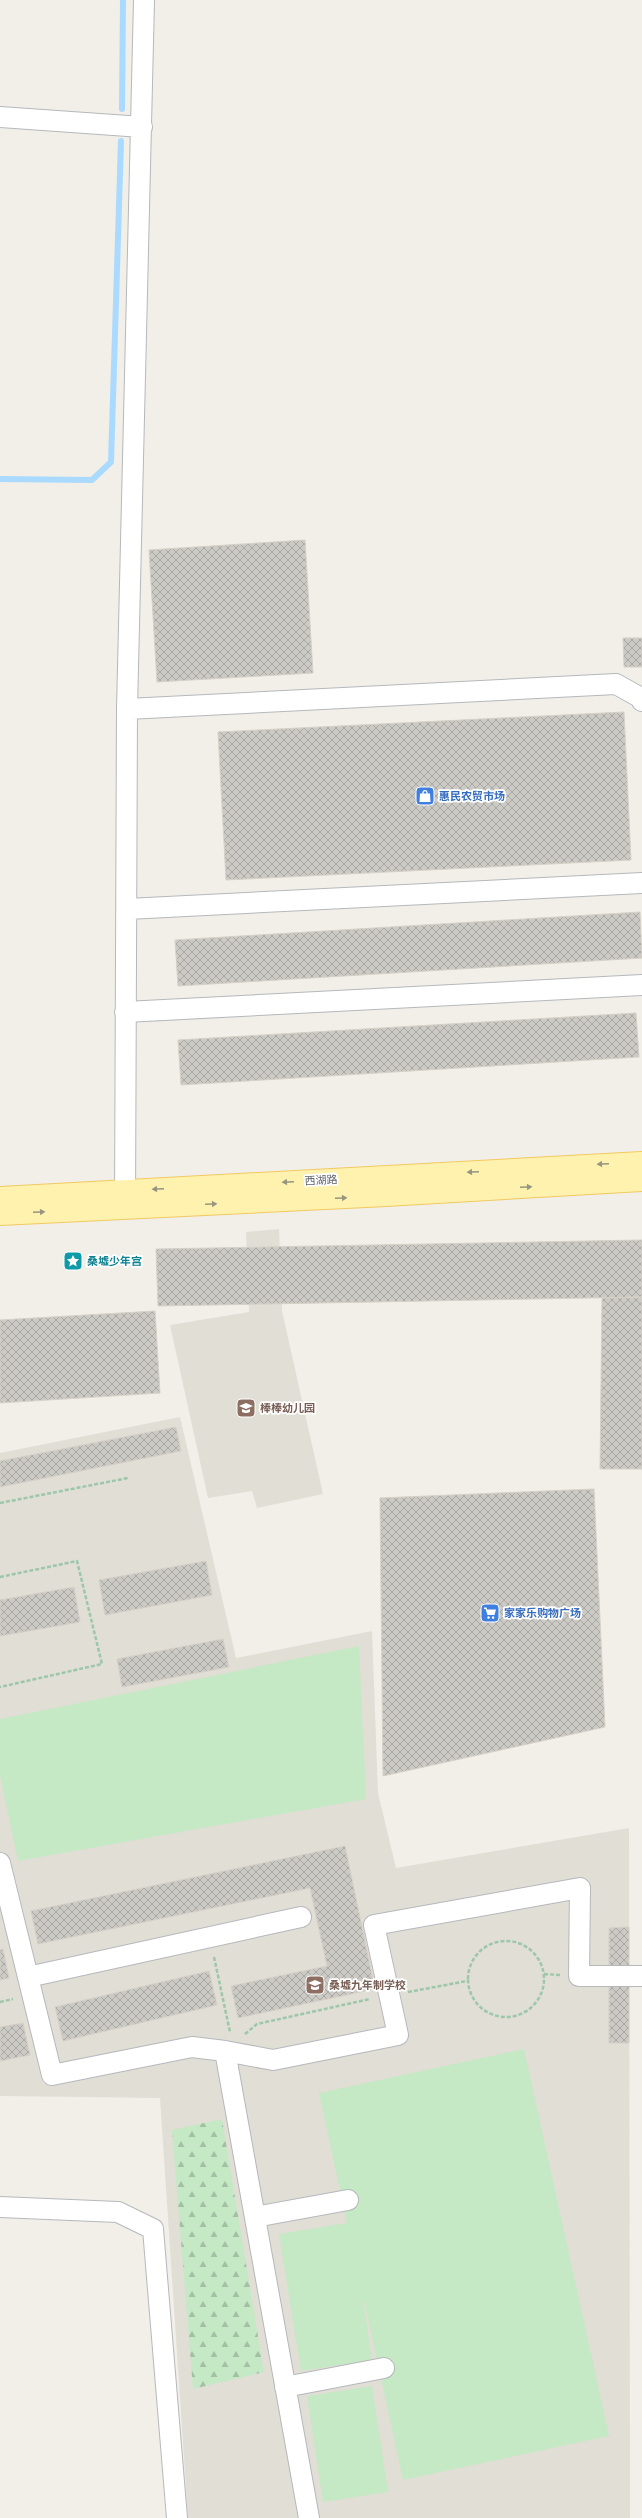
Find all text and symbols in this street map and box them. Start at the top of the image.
shop icon: 惠民农贸市场 [414,785,436,807]
place label: 惠民农贸市场 [439,789,505,802]
one-way arrow [596,1161,609,1167]
one-way arrow [467,1168,479,1175]
street label: 西湖路 [304,1172,338,1187]
one-way arrow [281,1179,294,1185]
one-way arrow [520,1184,532,1191]
one-way arrow [151,1186,164,1192]
one-way arrow [335,1194,347,1201]
one-way arrow [205,1201,218,1207]
one-way arrow [33,1209,46,1215]
place icon: 桑墟少年宫 [62,1250,84,1272]
place label: 桑墟少年宫 [87,1254,142,1267]
school or university icon: 棒棒幼儿园 [235,1397,257,1419]
place label: 棒棒幼儿园 [260,1401,315,1414]
supermarket icon: 家家乐购物广场 [479,1602,501,1624]
place label: 家家乐购物广场 [504,1606,581,1619]
school or university icon: 桑墟九年制学校 [304,1974,326,1996]
place label: 桑墟九年制学校 [329,1978,406,1991]

